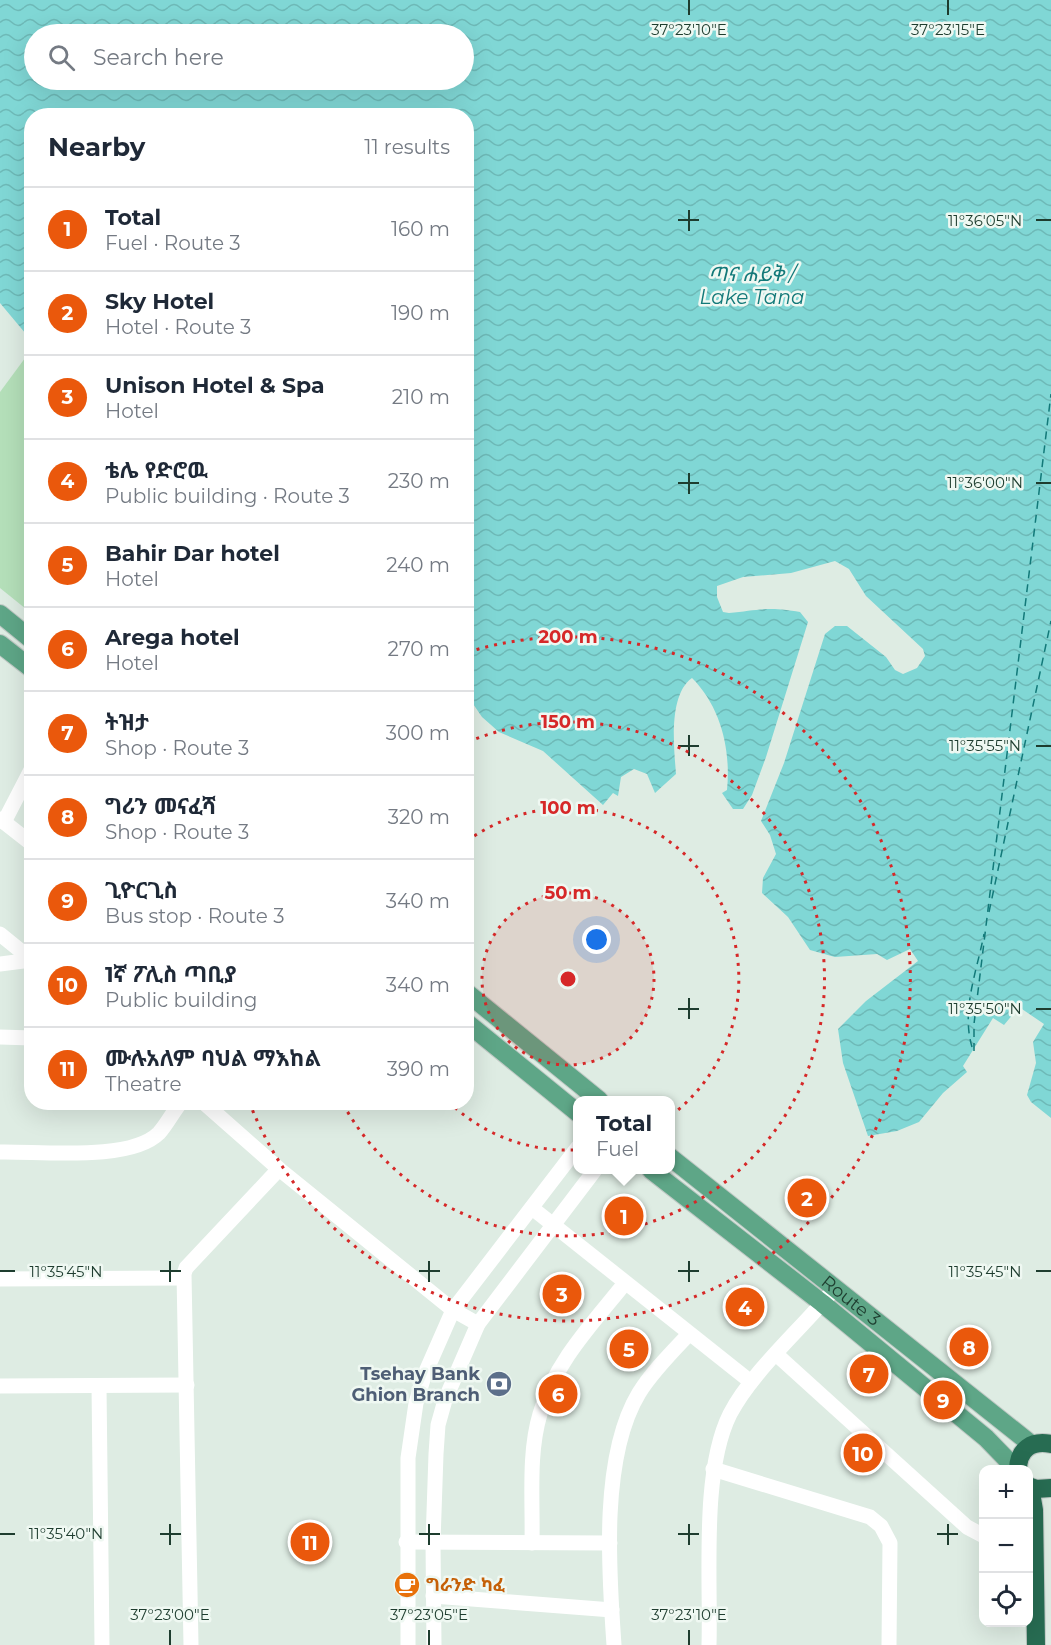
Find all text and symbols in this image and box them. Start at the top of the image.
text: 37°23'10"E [651,20,727,39]
text: 37°23'15"E [911,20,985,39]
search box [24,24,474,90]
icon: search [45,41,78,74]
text: Search here [93,44,224,71]
text: Nearby [48,131,145,163]
text: 11 results [364,135,450,159]
text: Total [105,204,161,231]
text: 11°36'05"N [948,211,1022,230]
text: 1 [64,217,71,241]
text: 160 m [391,217,450,241]
text: Fuel · Route 3 [105,231,241,255]
water label: ጣና ሐይቅ / Lake Tana [700,262,804,309]
text: Sky Hotel [105,288,214,315]
text: 2 [62,301,73,325]
text: 190 m [391,301,450,325]
text: Hotel · Route 3 [105,315,251,339]
text: Unison Hotel & Spa [105,372,325,399]
text: 3 [62,385,73,409]
text: 210 m [392,385,450,409]
text: Hotel [105,399,159,423]
text: ቴሌ የድሮዉ [105,457,208,484]
text: 4 [61,469,74,493]
text: 230 m [388,469,450,493]
text: 11°36'00"N [947,473,1023,492]
text: Public building · Route 3 [105,484,350,508]
text: Bahir Dar hotel [105,540,280,567]
text: 5 [62,553,73,577]
text: 240 m [386,553,450,577]
text: Hotel [105,567,159,591]
text: Arega hotel [105,624,240,651]
text: 200 m [538,626,598,648]
text: 6 [61,637,74,661]
text: 270 m [388,637,450,661]
text: Hotel [105,651,159,675]
text: ትዝታ [105,709,149,736]
text: 150 m [541,711,595,733]
text: 7 [61,721,74,745]
text: 300 m [386,721,450,745]
text: Shop · Route 3 [105,736,249,760]
text: 11°35'55"N [949,736,1021,755]
text: ግሪን መናፈሻ [105,793,216,820]
text: 100 m [540,797,596,819]
text: 8 [61,805,74,829]
text: 320 m [388,805,450,829]
text: Shop · Route 3 [105,820,249,844]
text: ጊዮርጊስ [105,877,178,904]
text: 50 m [545,882,591,904]
text: 9 [61,889,74,913]
text: 340 m [386,889,450,913]
text: Bus stop · Route 3 [105,904,284,928]
your location [582,925,611,954]
text: 1ኛ ፖሊስ ጣቢያ [105,961,236,988]
centre of rings [558,969,578,989]
text: 10 [57,973,78,997]
text: 340 m [386,973,450,997]
text: Public building [105,988,258,1012]
text: 11°35'50"N [948,999,1022,1018]
text: ሙሉአለም ባህል ማእከል [105,1045,321,1072]
text: 11 [60,1057,75,1081]
text: 390 m [387,1057,450,1081]
text: Theatre [105,1072,182,1096]
popup [573,1096,675,1174]
text: Total [596,1110,652,1137]
text: Fuel [596,1137,639,1161]
pin: 2 [788,1176,826,1220]
pin: 1 [604,1194,644,1238]
text: 11°35'45"N [30,1262,102,1281]
text: 11°35'45"N [949,1262,1021,1281]
street label: Route 3 [817,1271,885,1331]
pin: 3 [542,1272,582,1316]
pin: 4 [726,1284,764,1330]
pin: 8 [950,1324,988,1370]
pin: 5 [610,1326,648,1372]
pin: 7 [850,1352,888,1396]
place label: Tsehay Bank Ghion Branch [351,1363,480,1406]
bank icon: Tsehay Bank Ghion Branch [484,1369,514,1399]
pin: 6 [538,1372,578,1416]
pin: 9 [924,1378,962,1422]
pin: 10 [844,1430,882,1476]
map controls [979,1465,1033,1627]
button: + [979,1465,1033,1519]
button: − [979,1519,1033,1573]
pin: 11 [290,1520,330,1564]
text: 11°35'40"N [29,1524,103,1543]
cafe icon: ግራንድ ካፈ [392,1570,422,1600]
button: locate [979,1573,1033,1627]
place label: ግራንድ ካፈ [426,1574,505,1596]
text: 37°23'00"E [130,1605,210,1624]
text: 37°23'05"E [390,1605,468,1624]
text: 37°23'10"E [651,1605,727,1624]

